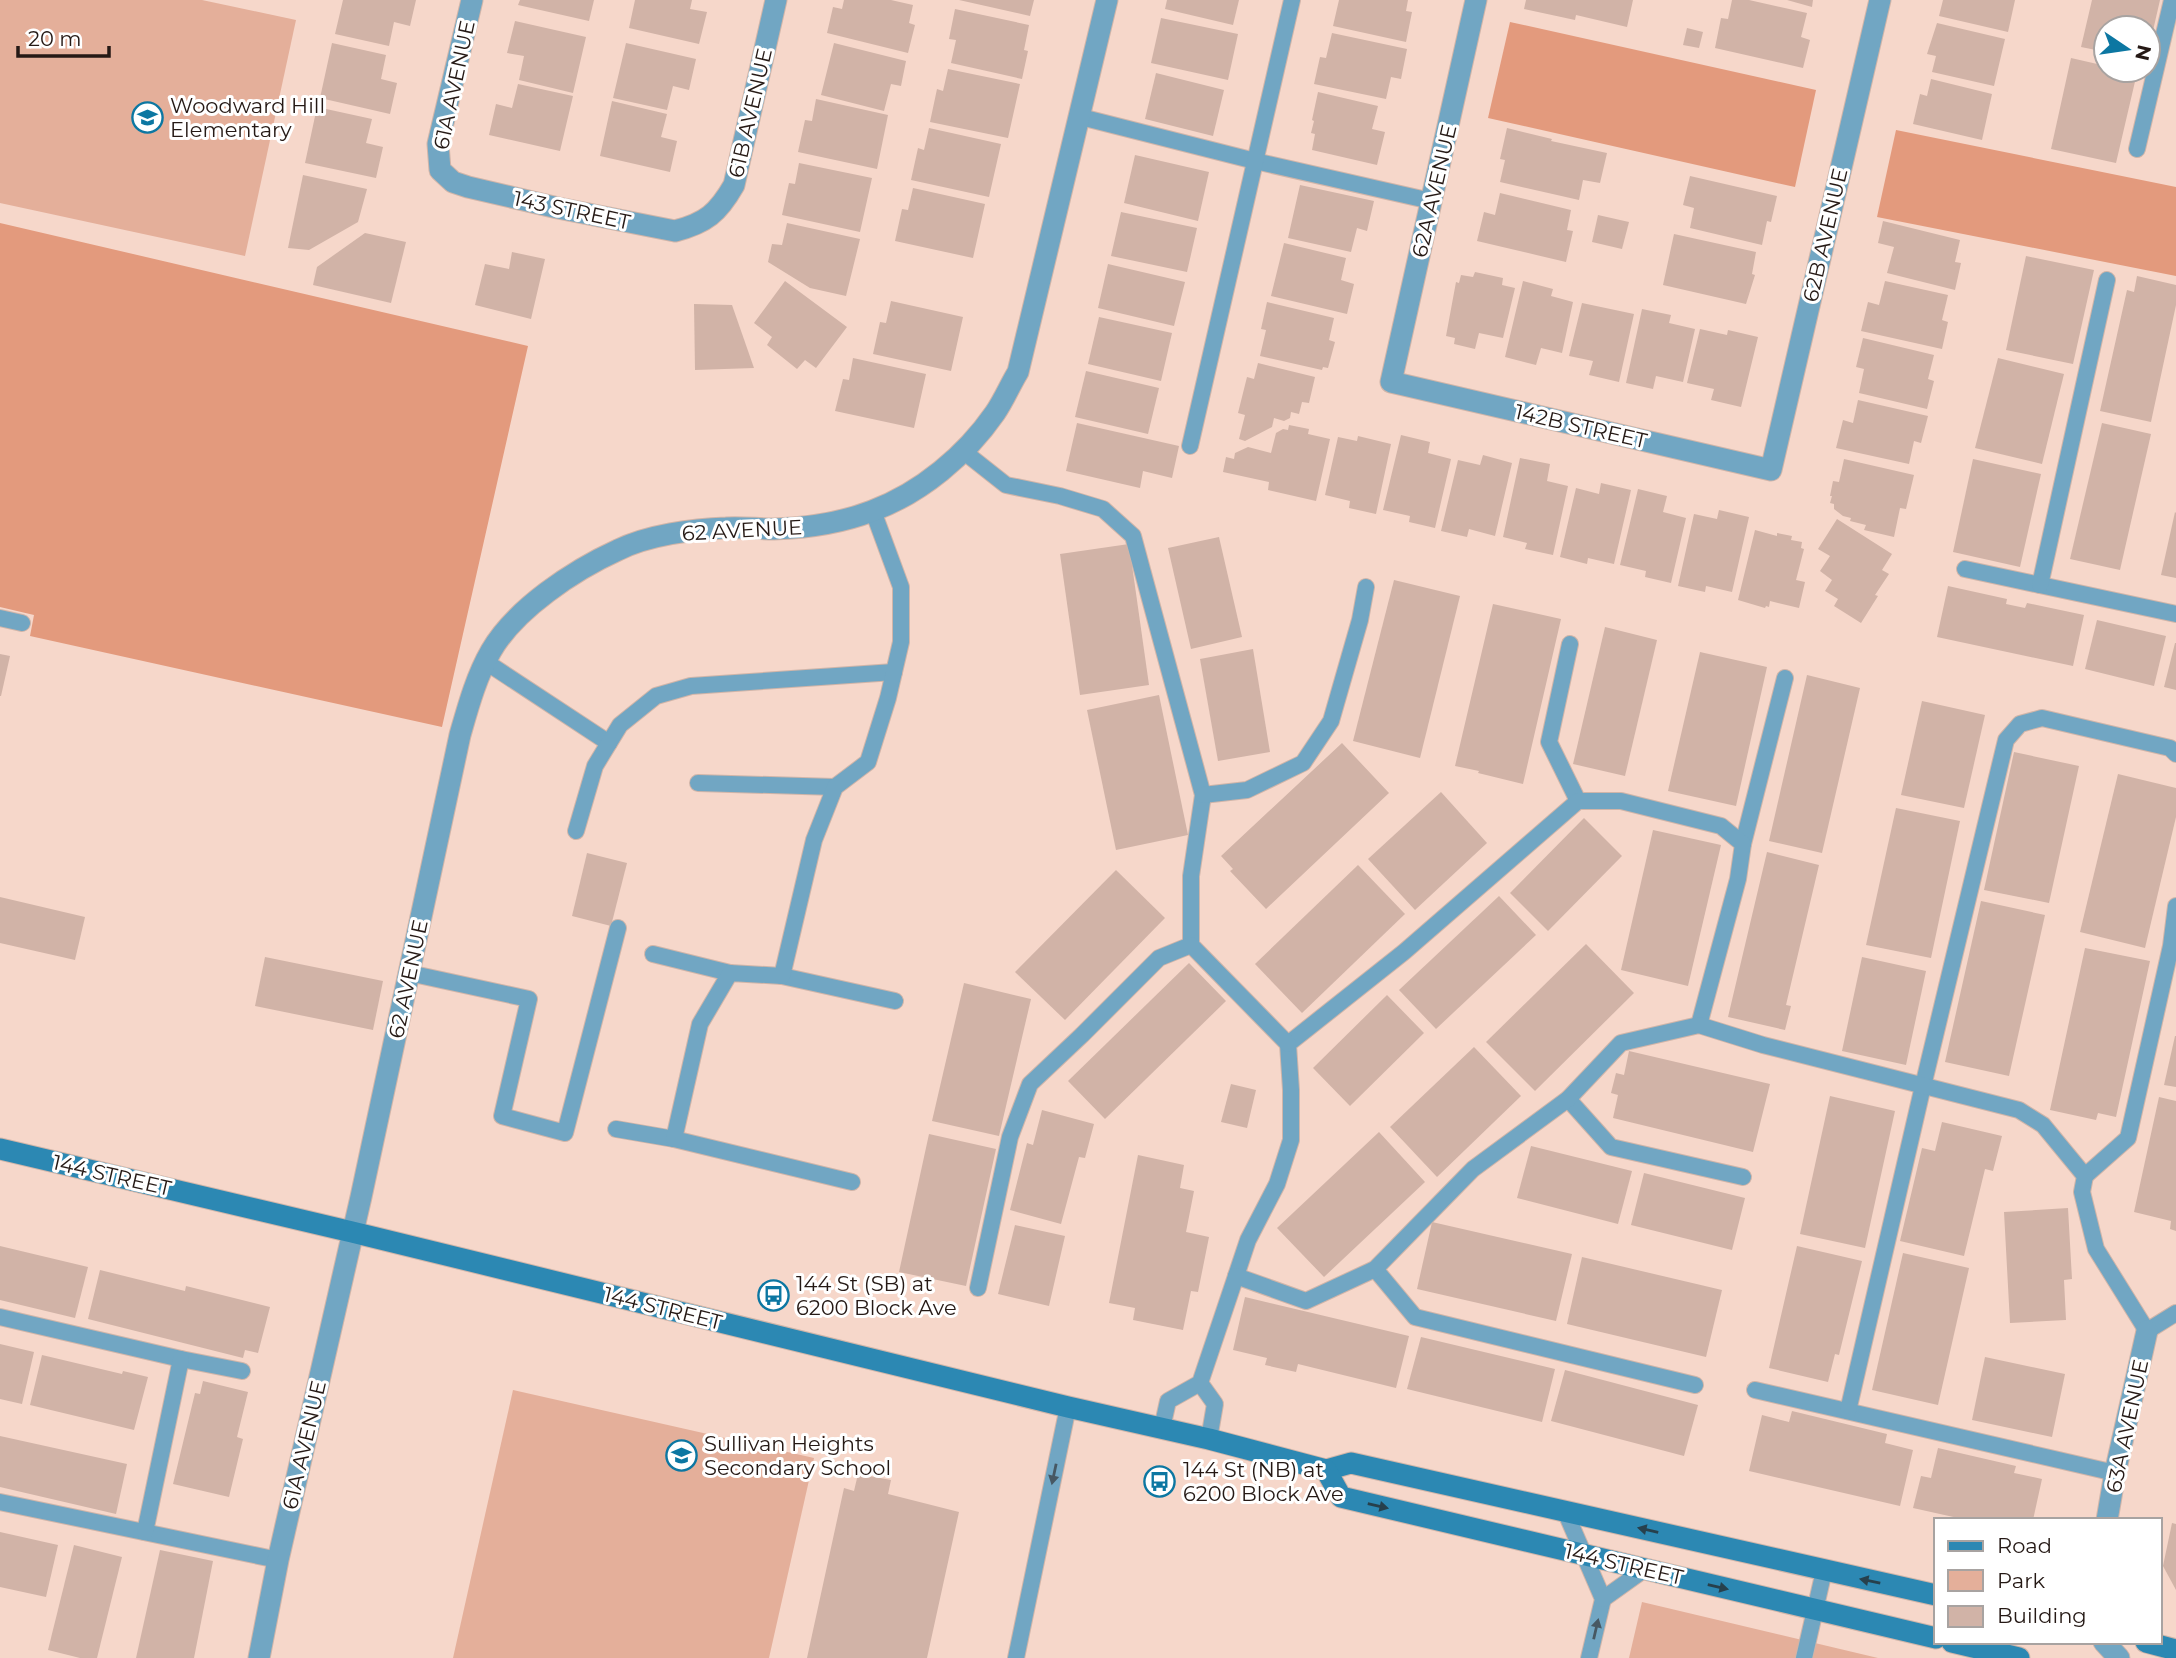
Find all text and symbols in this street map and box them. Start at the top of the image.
scale bar [18,14,108,58]
north arrow [2092,14,2162,84]
street label: 61A AVENUE [428,18,480,152]
text: 20 m [28,26,82,51]
text: N [2130,43,2156,63]
street label: 61B AVENUE [723,46,777,180]
place label: Woodward Hill Elementary [170,93,325,142]
school or university icon: Woodward Hill Elementary [130,100,164,134]
street label: 62A AVENUE [1407,122,1461,260]
street label: 62B AVENUE [1797,166,1853,304]
street label: 143 STREET [511,185,633,235]
street label: 142B STREET [1513,399,1649,453]
street label: 62 AVENUE [681,514,803,546]
street label: 62 AVENUE [383,917,433,1041]
street label: 144 STREET [50,1149,174,1201]
place label: 144 St (SB) at 6200 Block Ave [796,1271,957,1320]
bus stop icon: 144 St (SB) at 6200 Block Ave [756,1278,790,1312]
street label: 144 STREET [601,1281,725,1335]
street label: 63A AVENUE [2101,1357,2153,1495]
street label: 61A AVENUE [277,1378,331,1512]
place label: Sullivan Heights Secondary School [704,1431,891,1480]
school or university icon: Sullivan Heights Secondary School [664,1438,698,1472]
place label: 144 St (NB) at 6200 Block Ave [1183,1457,1344,1506]
one-way arrow [1048,1463,1059,1485]
bus stop icon: 144 St (NB) at 6200 Block Ave [1143,1464,1177,1498]
one-way arrow [1367,1500,1389,1511]
legend [1934,1518,2162,1644]
one-way arrow [1637,1525,1659,1536]
text: Road [1997,1533,2052,1558]
street label: 144 STREET [1562,1538,1686,1590]
text: Park [1997,1568,2045,1593]
one-way arrow [1859,1575,1881,1586]
one-way arrow [1707,1581,1729,1592]
text: Building [1997,1603,2087,1628]
one-way arrow [1591,1618,1602,1640]

